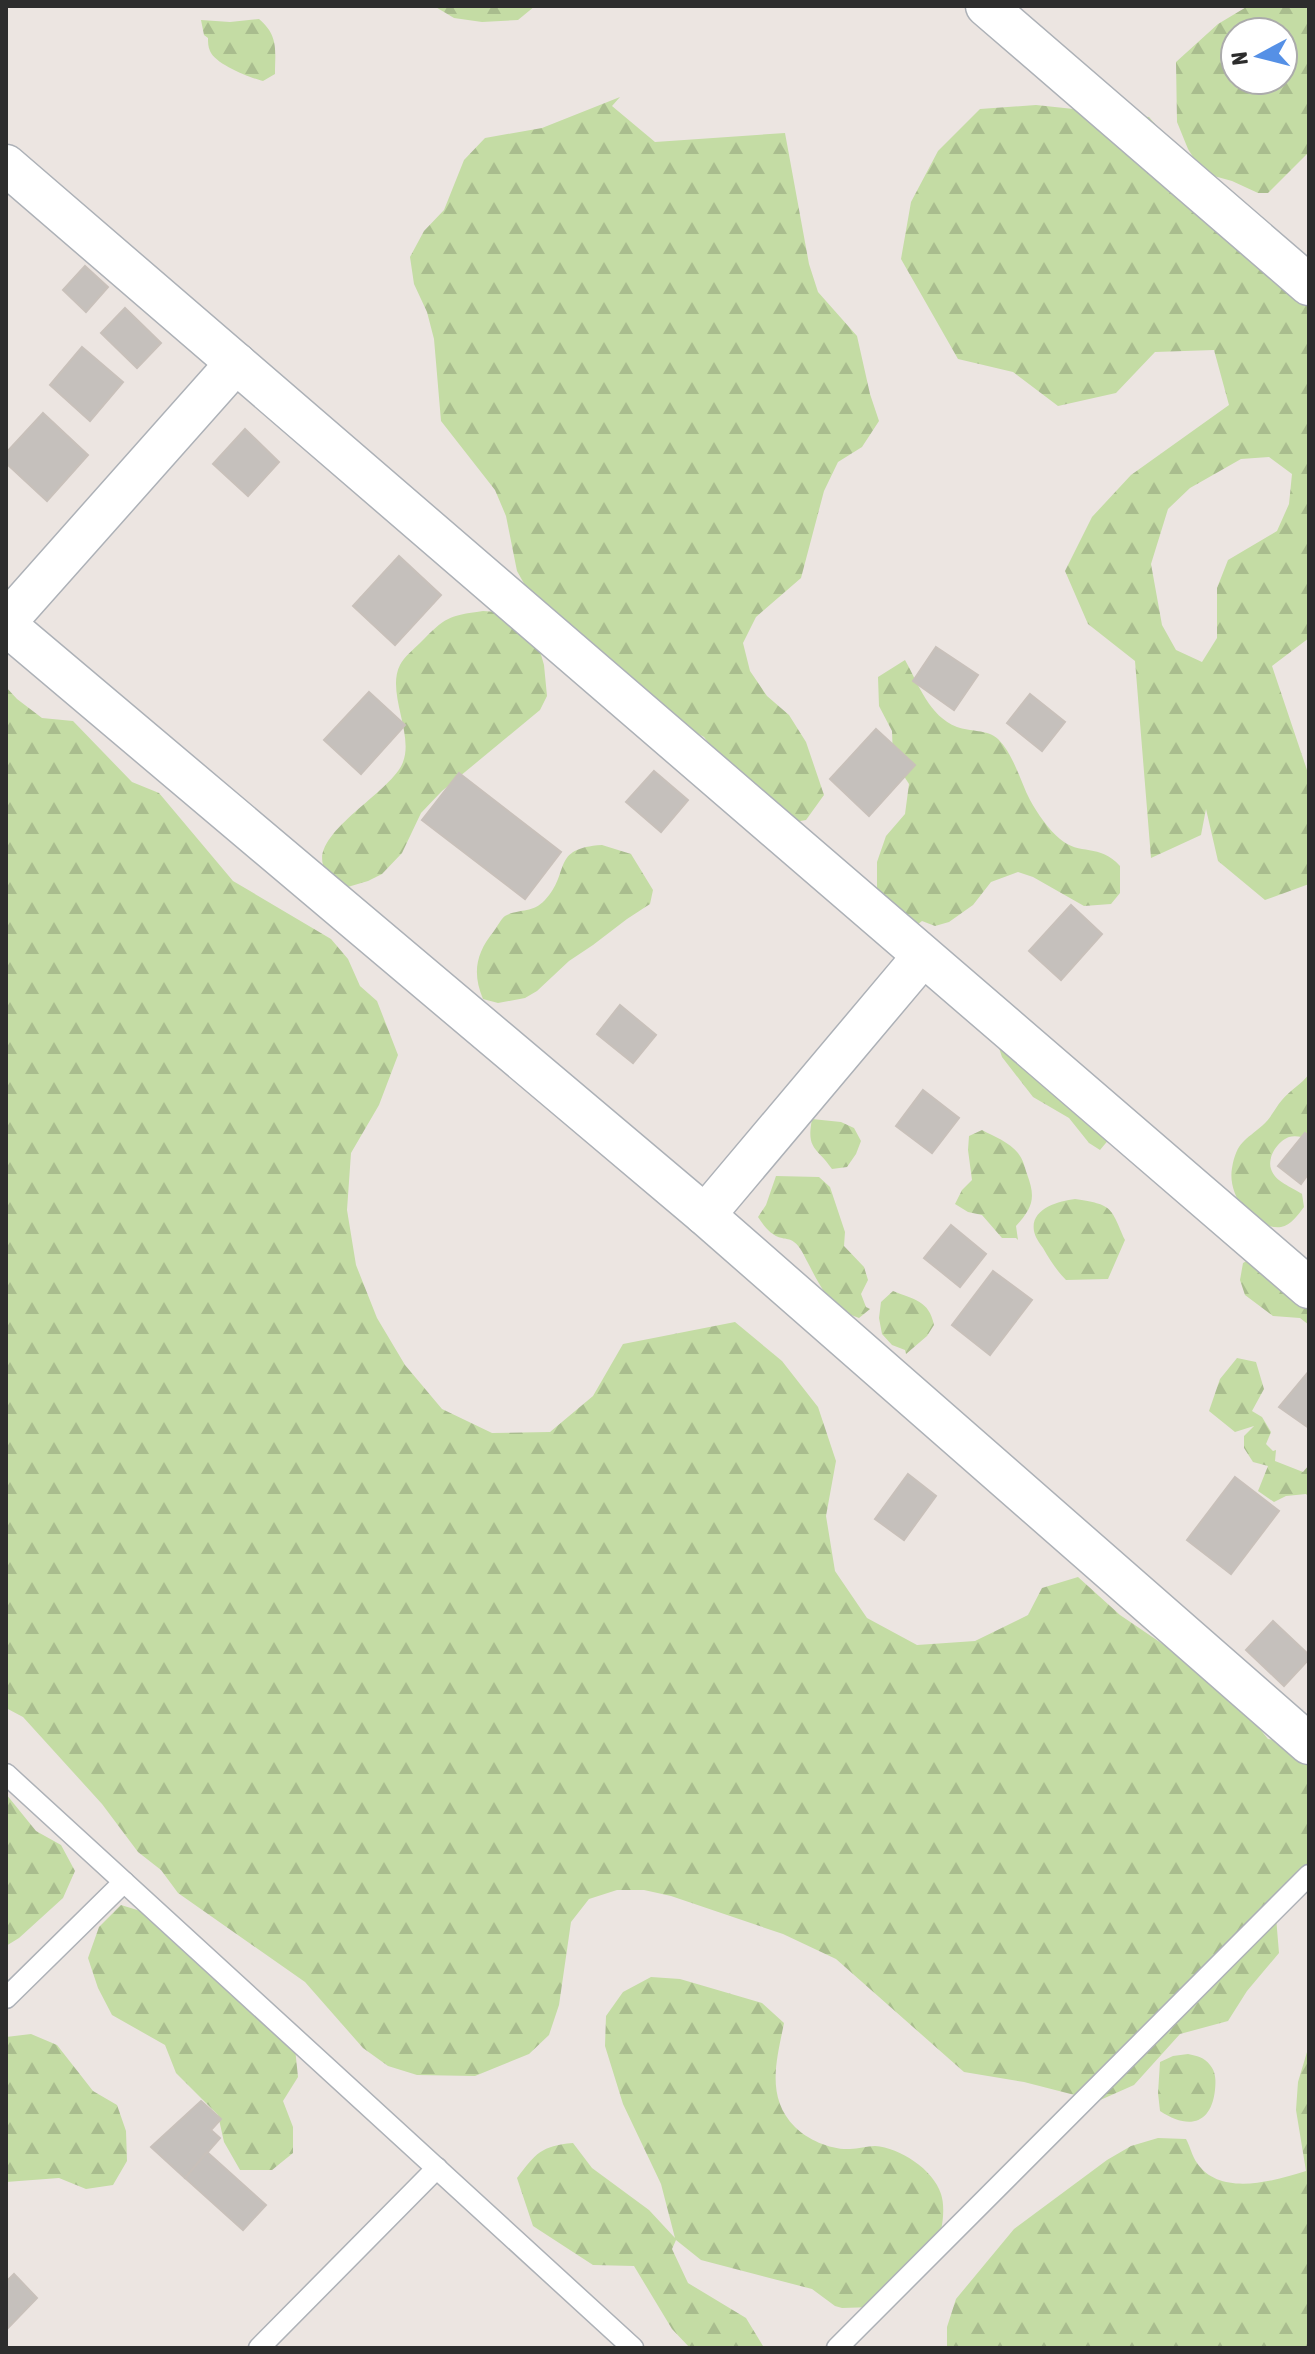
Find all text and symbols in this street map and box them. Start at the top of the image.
north arrow [1219,16,1299,96]
text: N [1225,50,1253,66]

